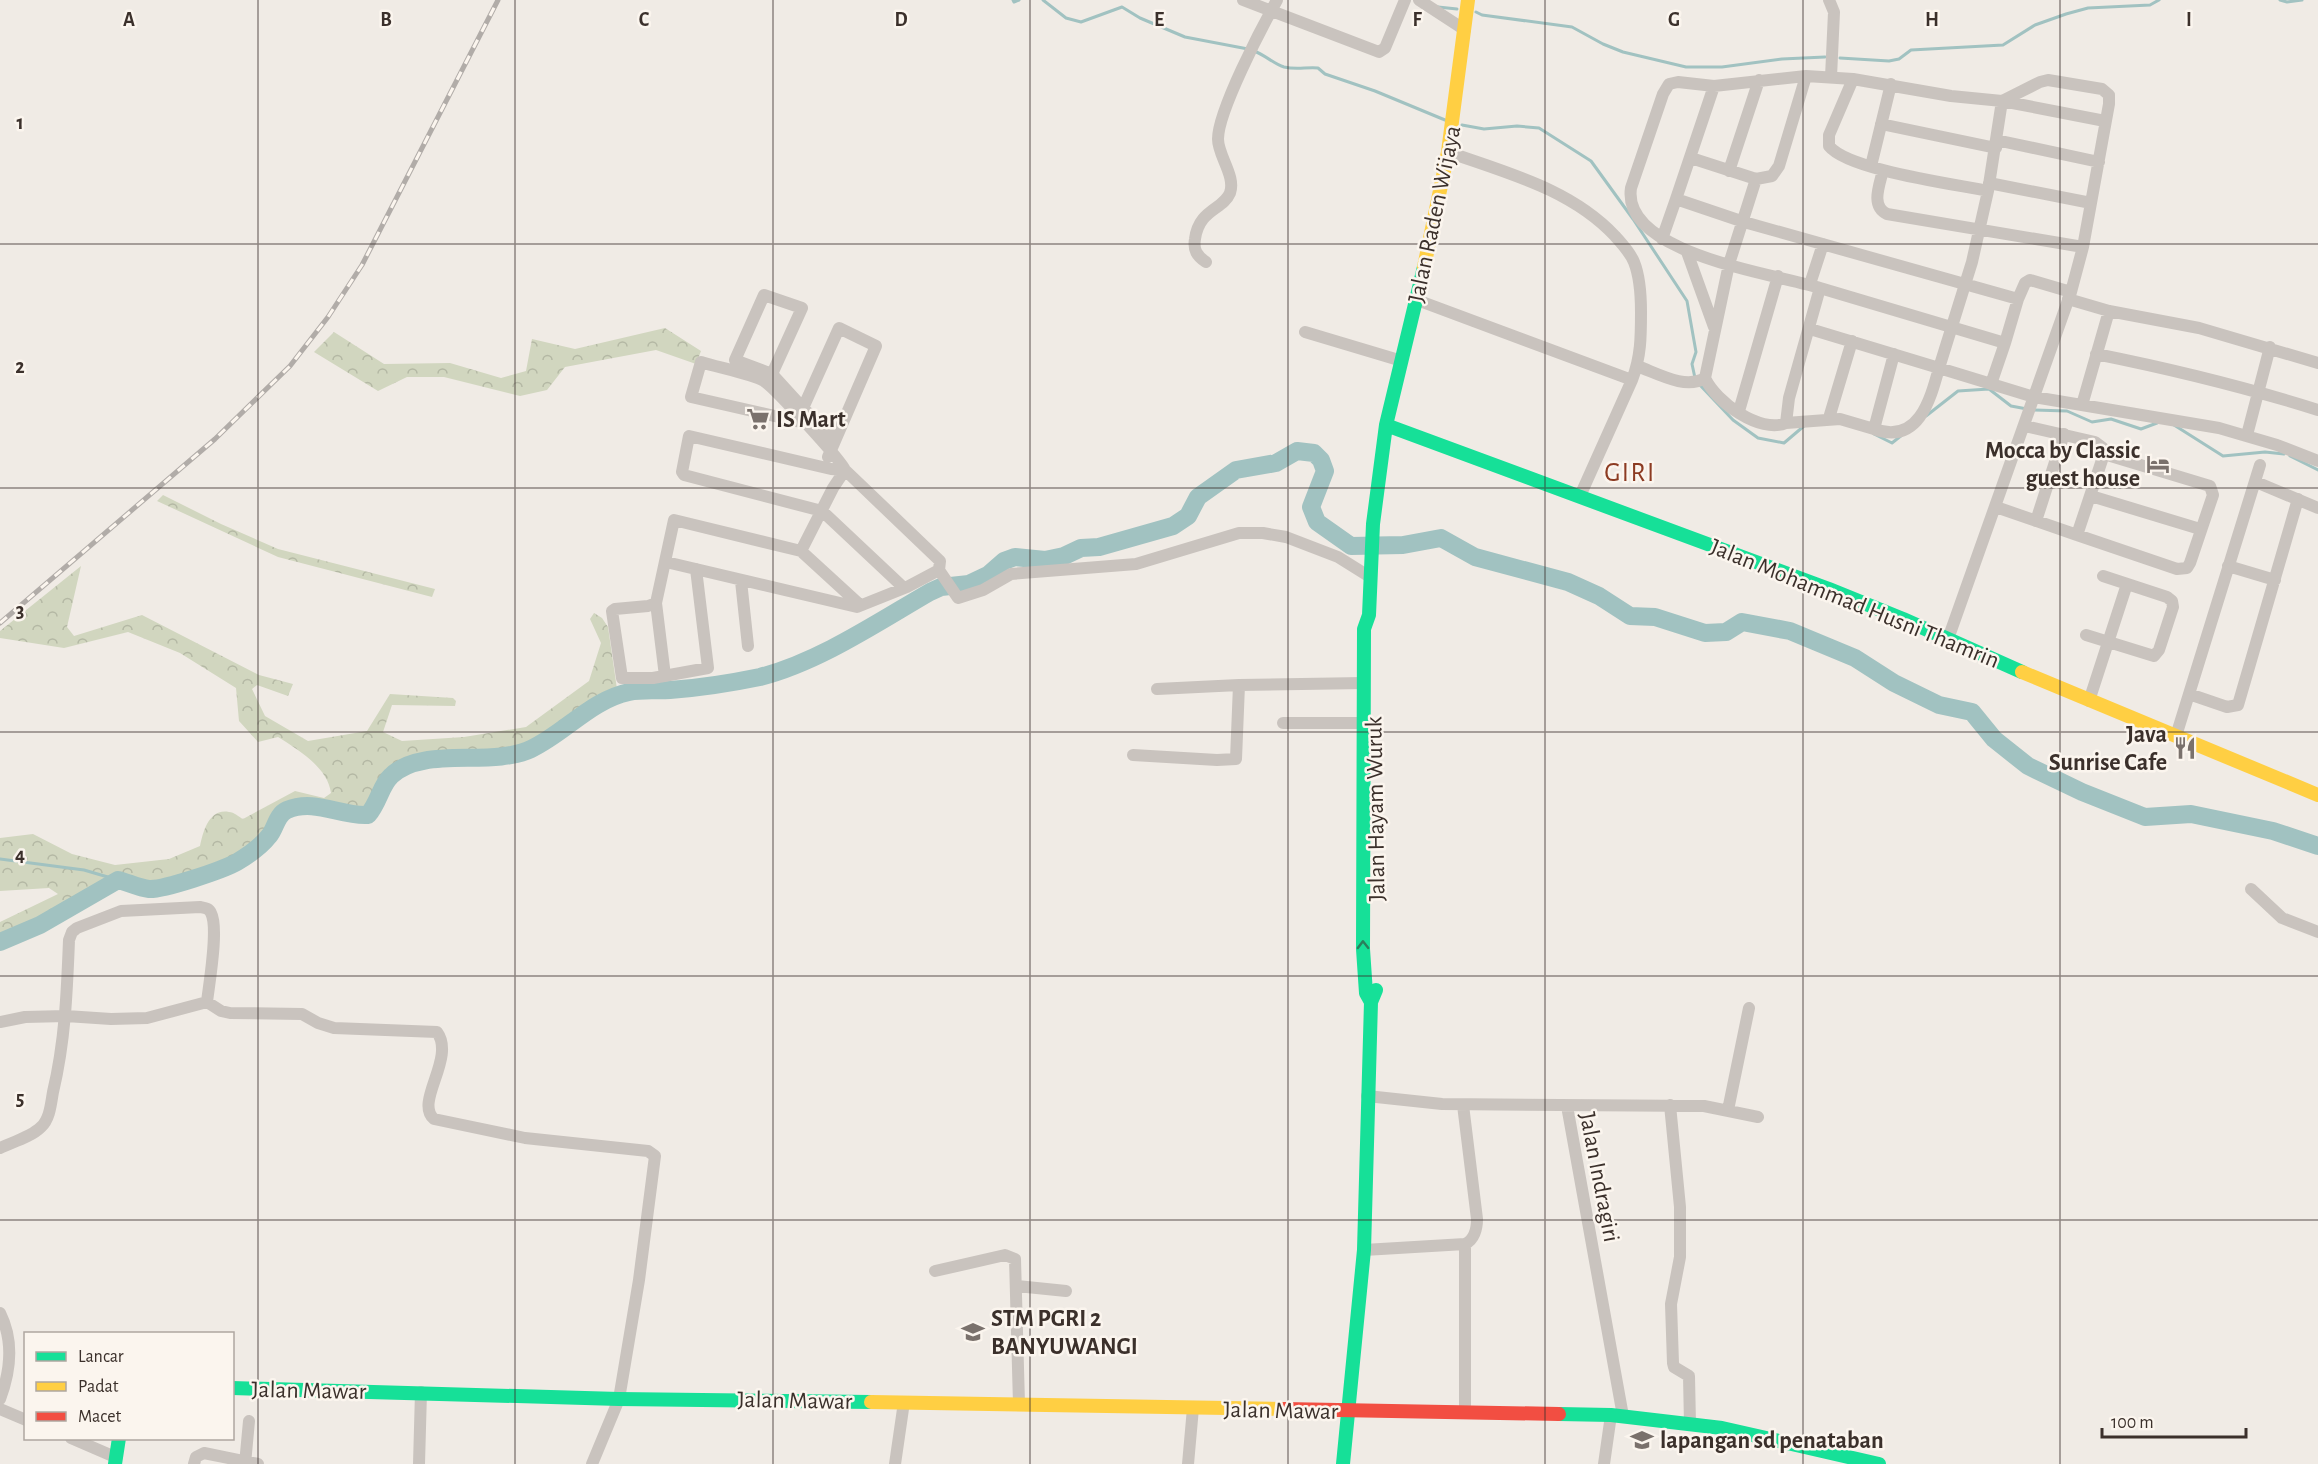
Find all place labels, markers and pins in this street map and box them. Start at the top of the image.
supermarket icon: IS Mart [745,406,771,432]
place label: IS Mart [776,408,846,432]
place label: Mocca by Classic guest house [1985,439,2140,491]
hotel icon: Mocca by Classic guest house [2145,451,2171,477]
place label: Java Sunrise Cafe [2049,723,2167,775]
restaurant icon: Java Sunrise Cafe [2172,735,2198,761]
place label: STM PGRI 2 BANYUWANGI [991,1307,1138,1359]
school or university icon: STM PGRI 2 BANYUWANGI [960,1319,986,1345]
school or university icon: lapangan sd penataban [1629,1427,1655,1453]
place label: lapangan sd penataban [1660,1429,1884,1453]

